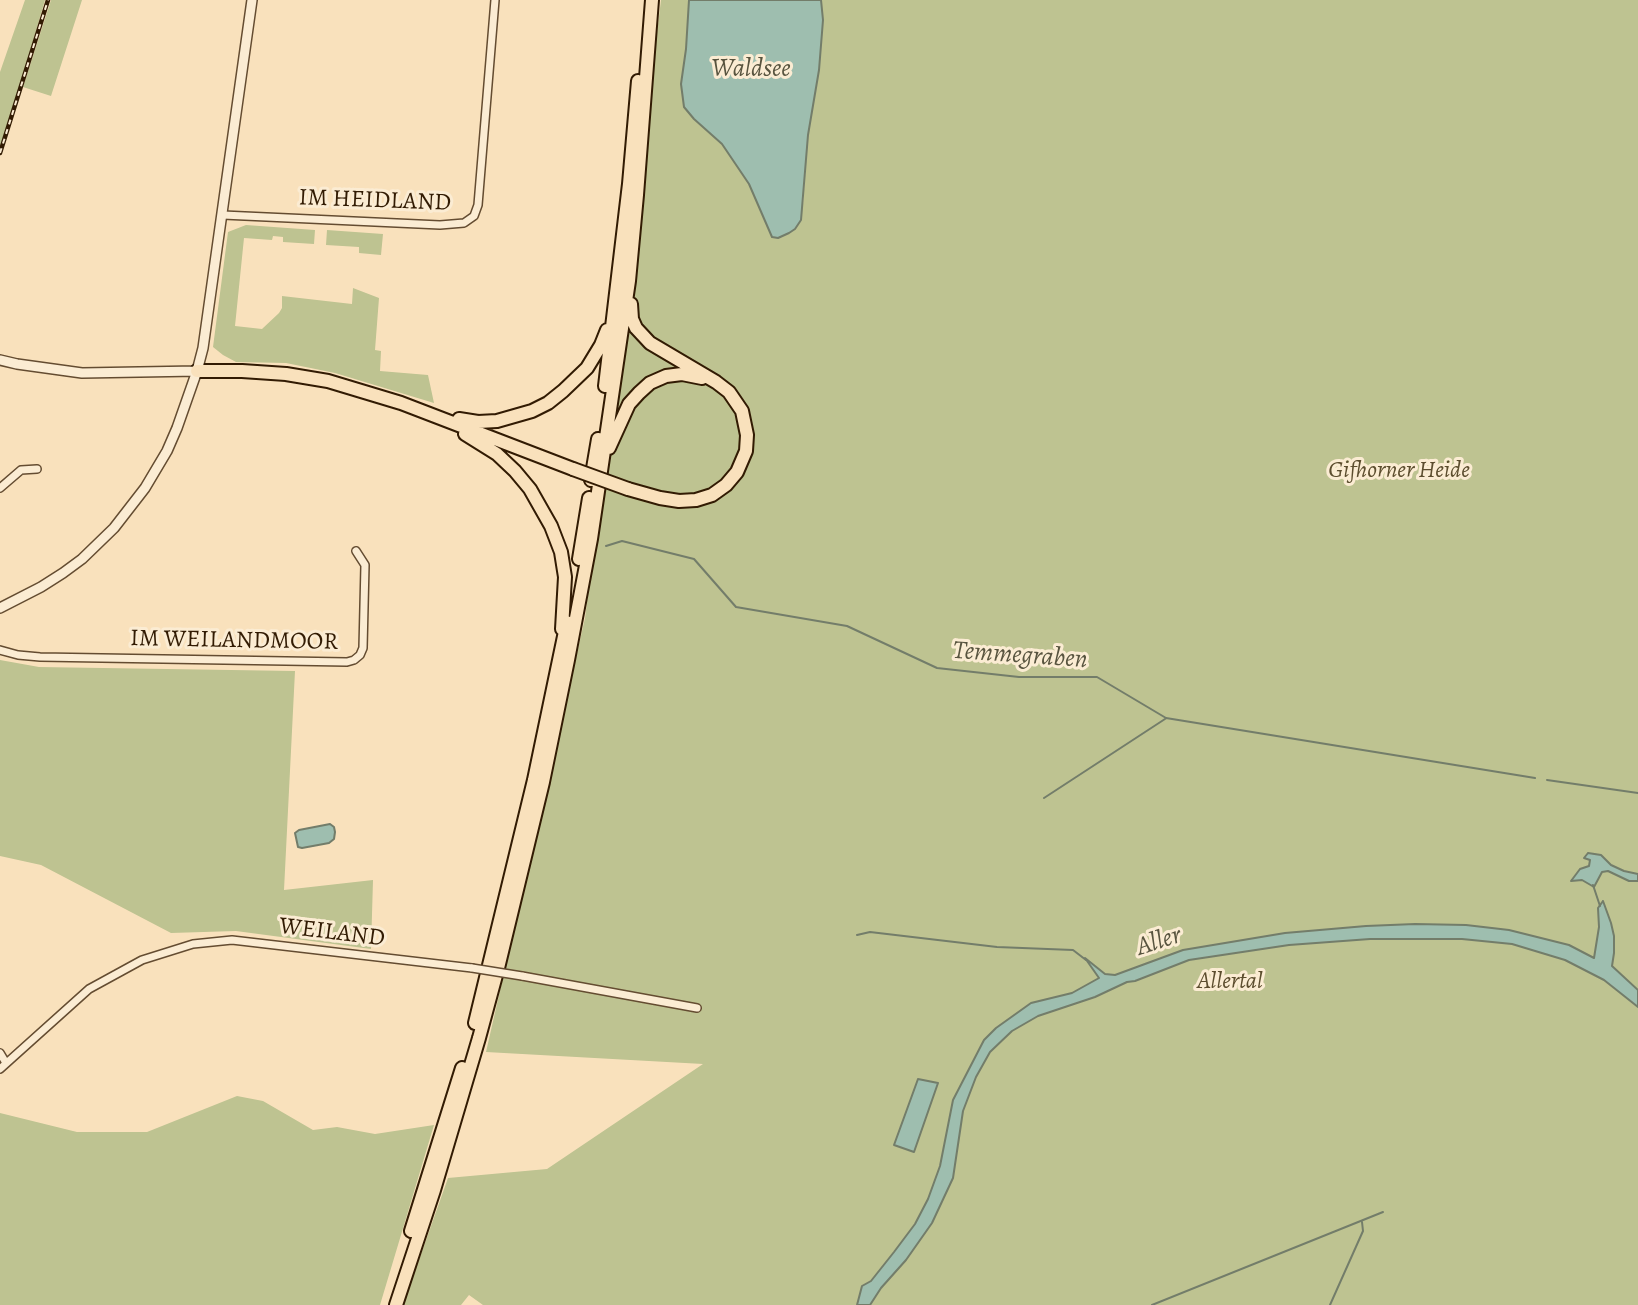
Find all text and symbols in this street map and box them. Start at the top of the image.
water label: Waldsee [711,54,791,86]
street label: IM HEIDLAND [298,184,452,218]
park label: Gifhorner Heide [1328,457,1470,485]
street label: IM WEILANDMOOR [130,625,338,657]
water label: Temmegraben [952,636,1088,676]
street label: WEILAND [278,912,386,954]
water label: Aller [1133,920,1185,964]
park label: Allertal [1197,968,1263,996]

